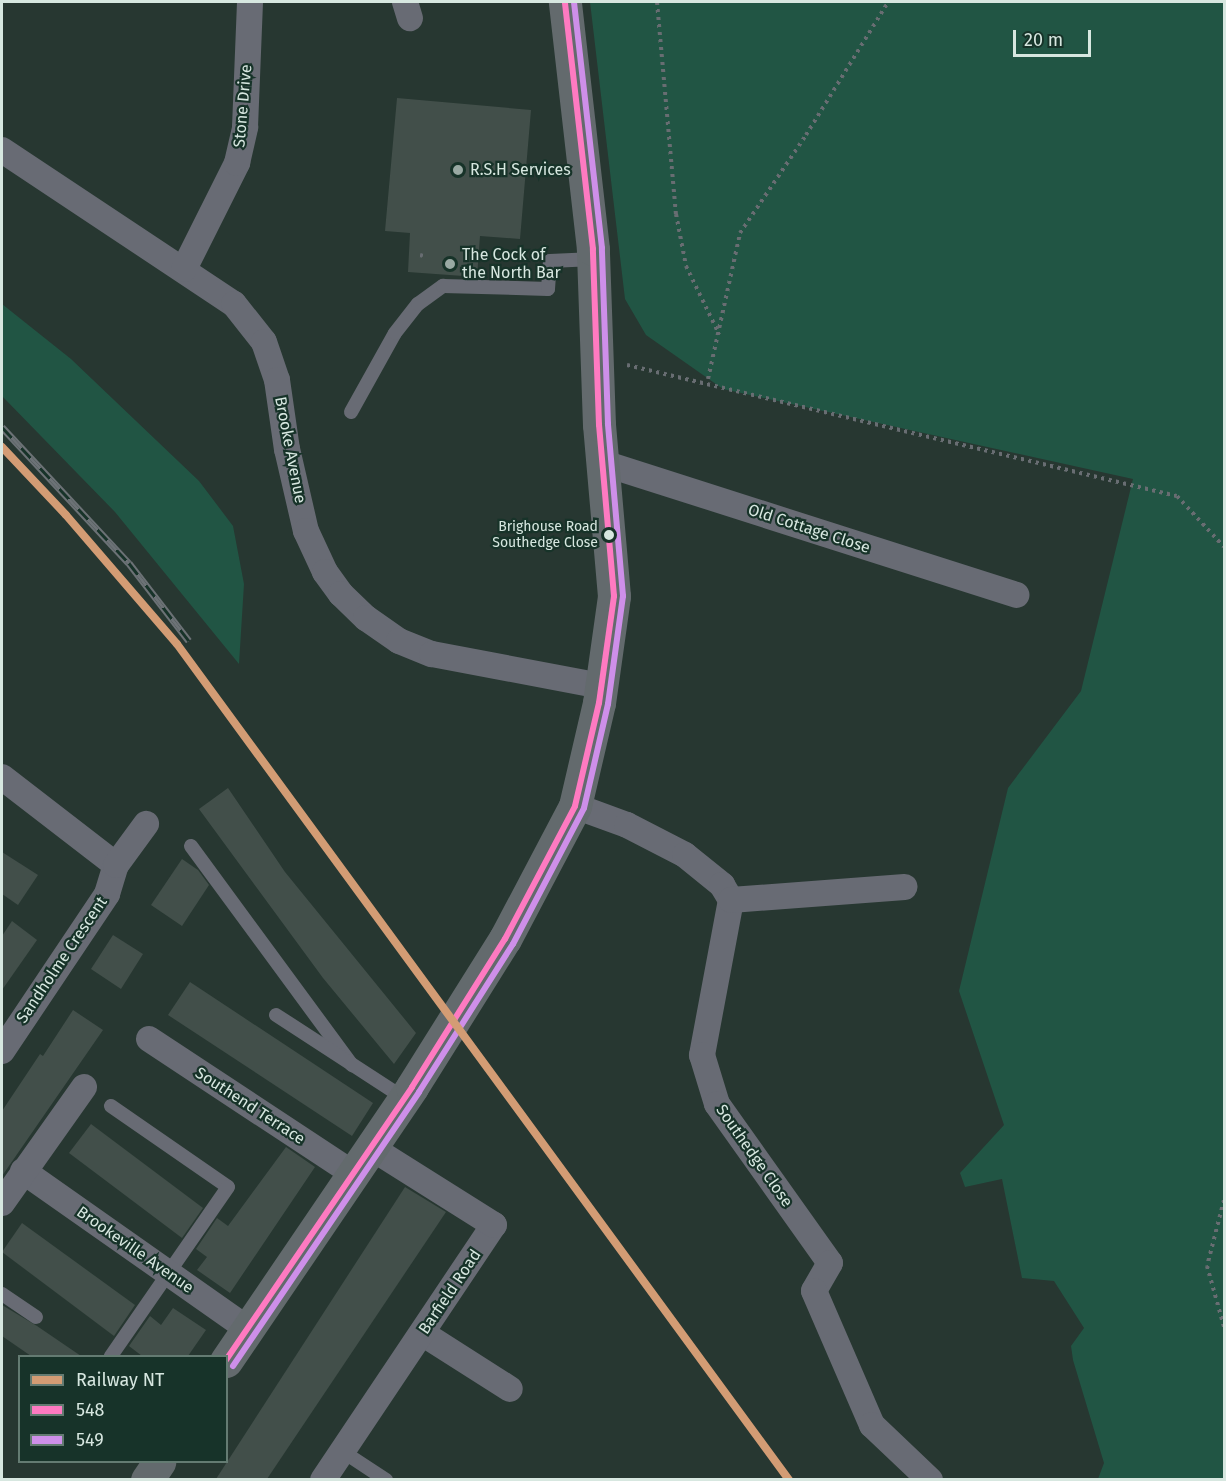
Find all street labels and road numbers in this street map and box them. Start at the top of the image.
street label: Stone Drive [230,64,256,148]
street label: Brooke Avenue [270,395,310,505]
street label: Old Cottage Close [745,500,873,558]
street label: Sandholme Crescent [13,893,111,1027]
street label: Southend Terrace [191,1063,309,1149]
street label: Southedge Close [711,1101,797,1211]
street label: Brookeville Avenue [73,1202,197,1298]
street label: Barfield Road [415,1246,485,1338]

